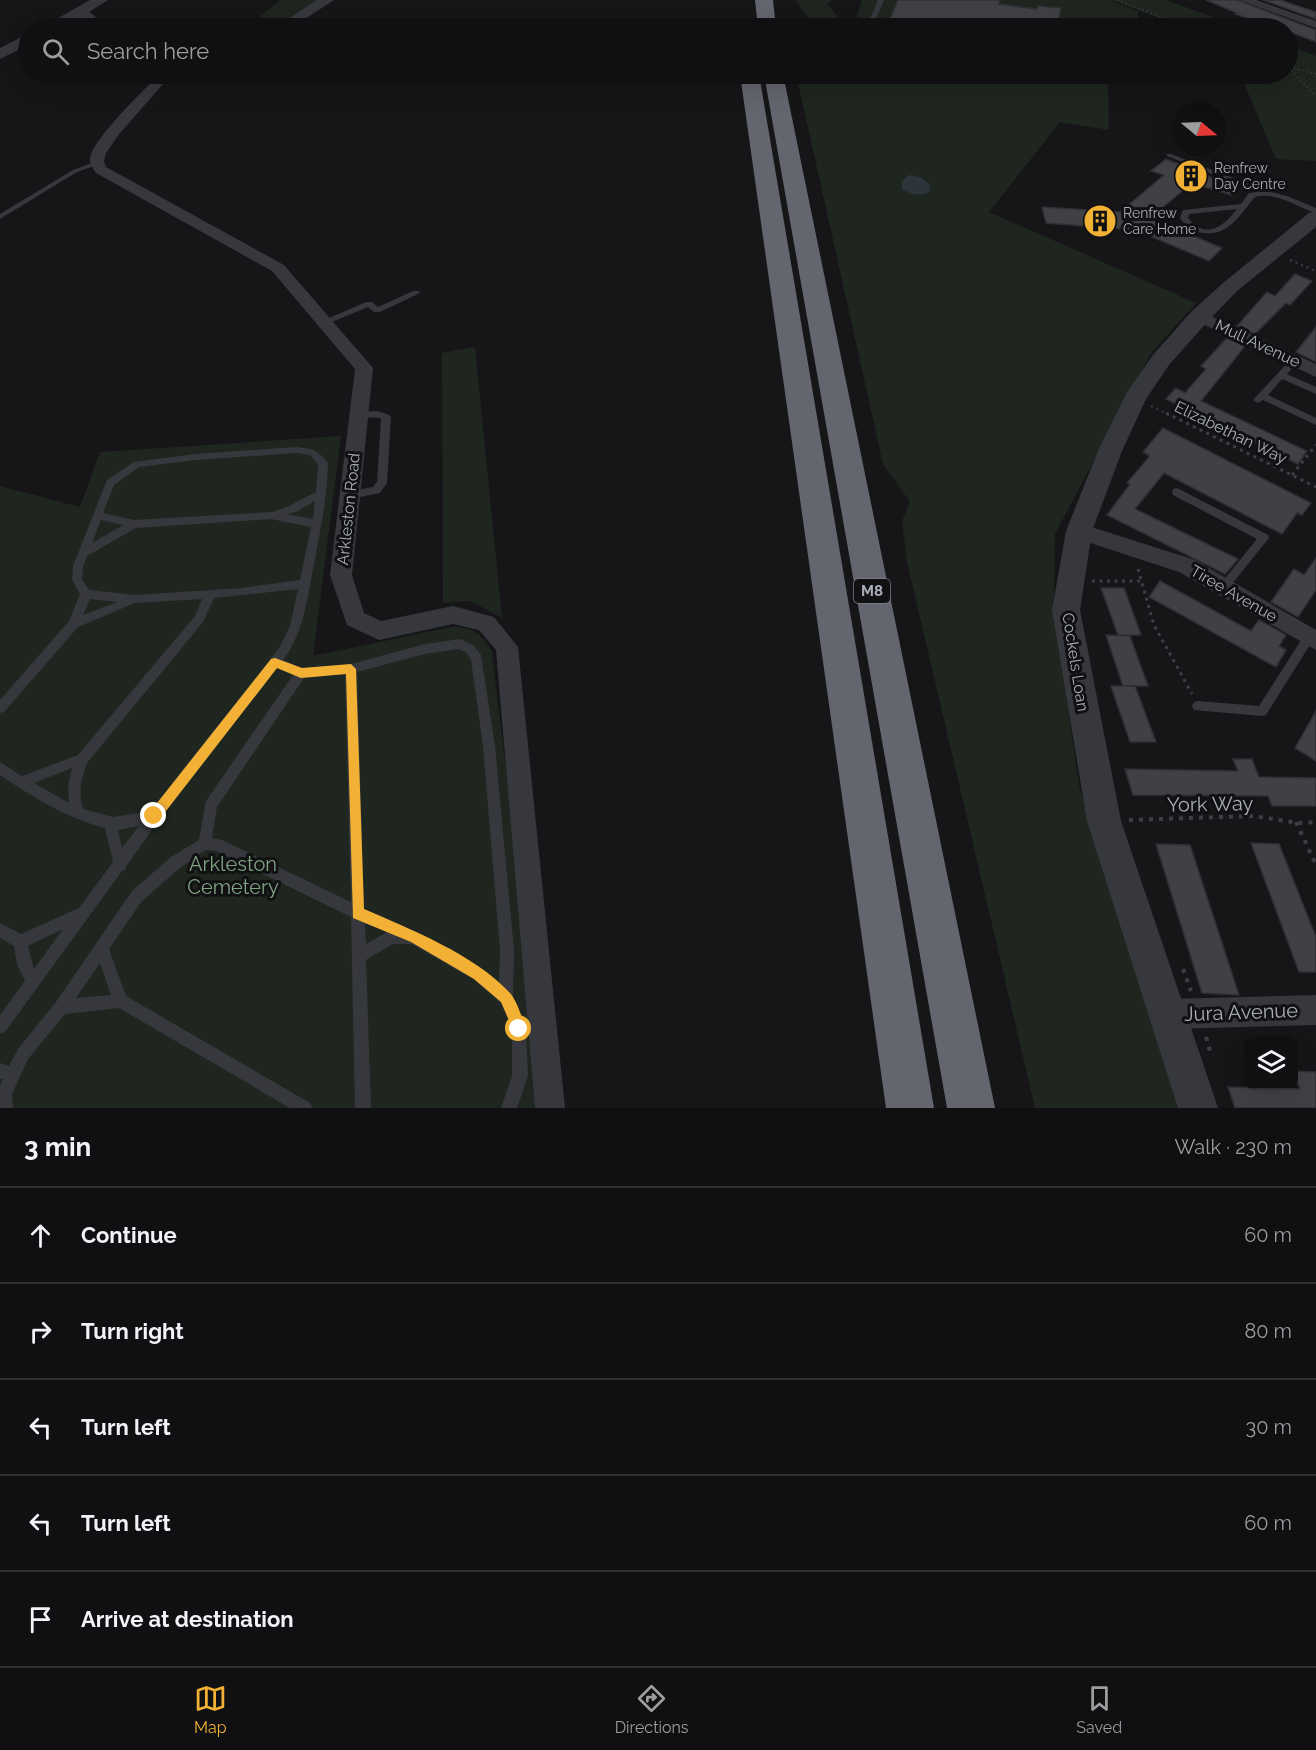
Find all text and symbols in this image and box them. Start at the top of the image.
search box [18,18,1298,84]
icon: search [39,35,72,68]
text: Search here [87,38,209,64]
north arrow [1172,102,1226,156]
building icon: Renfrew Day Centre [1173,158,1209,194]
place label: Renfrew Day Centre [1214,160,1286,192]
building icon: Renfrew Care Home [1082,203,1118,239]
place label: Renfrew Care Home [1123,205,1196,237]
street label: Mull Avenue [1212,316,1303,371]
street label: Elizabethan Way [1171,397,1290,468]
street label: Arkleston Road [333,452,364,566]
street label: Tiree Avenue [1187,561,1281,626]
road number: M8 [854,579,890,603]
street label: Cockels Loan [1058,611,1093,713]
street label: York Way [1167,791,1254,817]
route end [140,802,166,828]
park label: Arkleston Cemetery [187,852,279,899]
street label: Jura Avenue [1184,998,1299,1026]
route start [505,1015,531,1041]
map controls [1244,1036,1298,1090]
button: layers [1244,1036,1298,1090]
text: 3 min [24,1132,91,1162]
text: Walk · 230 m [1174,1135,1292,1159]
icon: ahead [24,1219,57,1252]
text: Continue [81,1222,177,1248]
text: 60 m [1244,1223,1292,1247]
icon: right [24,1315,57,1348]
text: Turn right [81,1318,184,1344]
text: 80 m [1244,1319,1292,1343]
icon: left [24,1411,57,1444]
text: Turn left [81,1414,171,1440]
text: 30 m [1246,1415,1292,1439]
icon: left [24,1507,57,1540]
text: Turn left [81,1510,171,1536]
text: 60 m [1244,1511,1292,1535]
icon: arrive [24,1603,57,1636]
text: Arrive at destination [81,1606,294,1632]
tab: Map [194,1682,227,1737]
tab: Directions [615,1682,689,1737]
tab: Saved [1076,1682,1122,1737]

